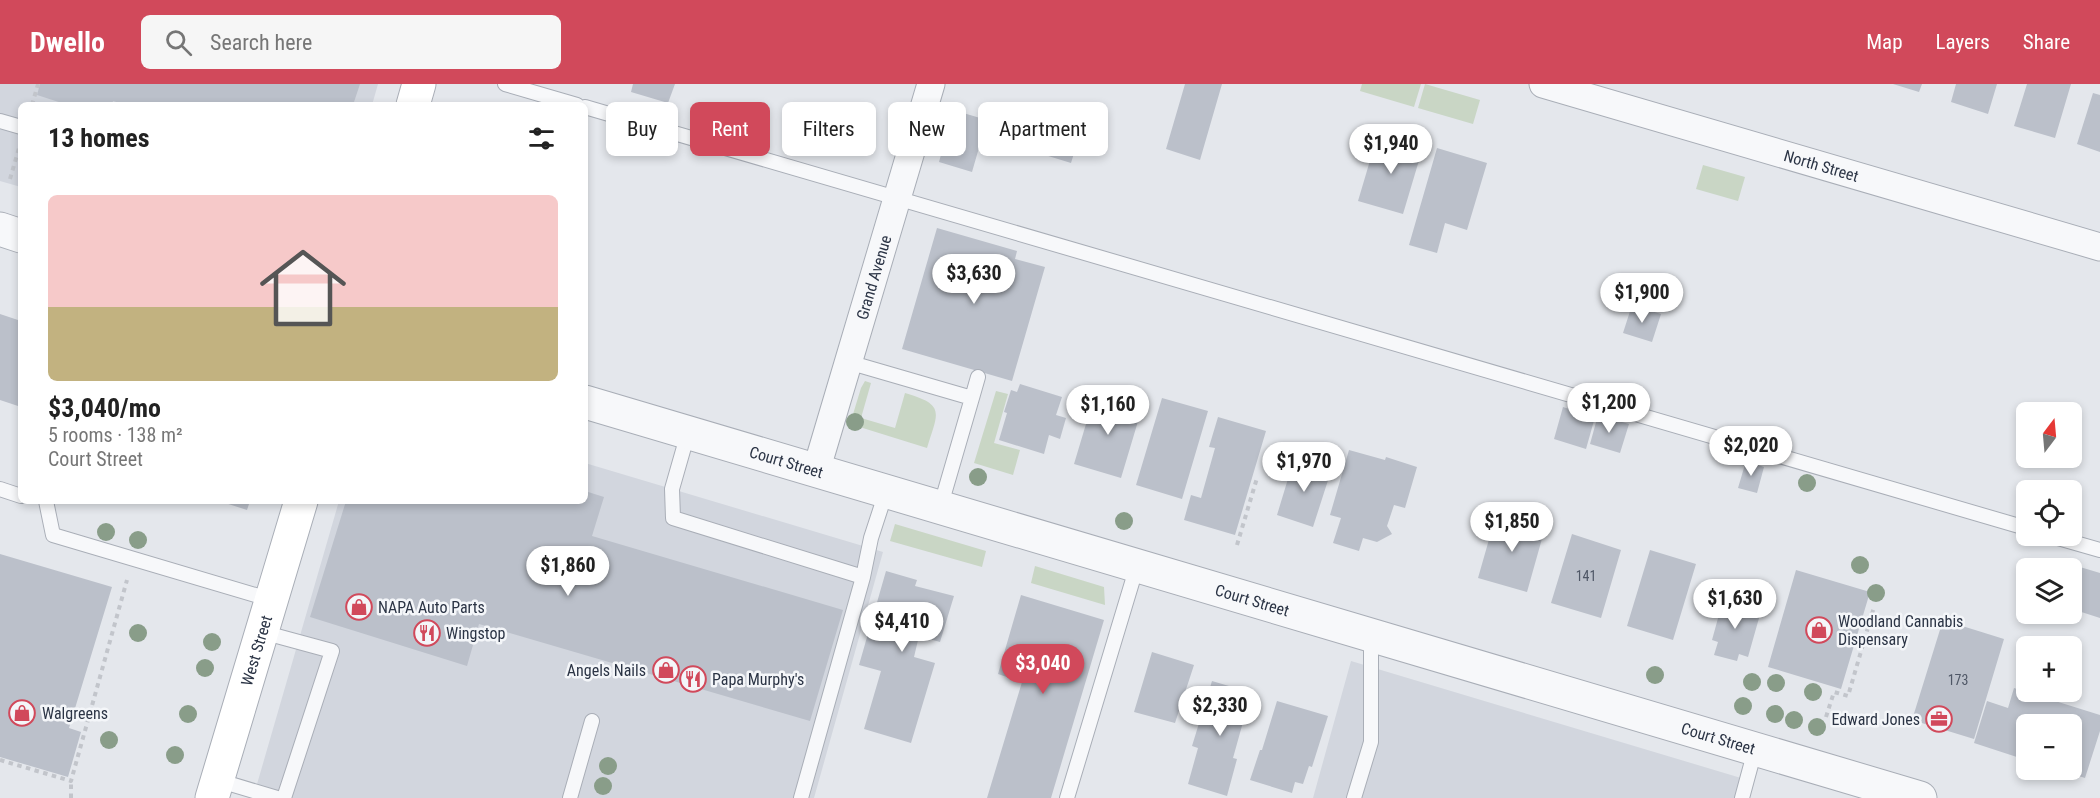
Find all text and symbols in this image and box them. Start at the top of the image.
search box [141,15,561,69]
text: Dwello [30,26,105,59]
icon: search [162,26,195,59]
text: Search here [210,30,312,55]
text: Map [1866,30,1903,54]
text: Layers [1936,30,1990,54]
text: Share [2023,30,2070,54]
chip: Buy [606,102,678,156]
chip: Rent [690,102,770,156]
chip: Filters [782,102,876,156]
chip: New [888,102,966,156]
chip: Apartment [978,102,1108,156]
icon: filters [525,122,558,155]
text: 13 homes [48,123,150,153]
pin: $1,940 [1342,124,1440,175]
text: $1,940 [1363,131,1419,155]
street label: North Street [1782,146,1861,185]
street label: Grand Avenue [852,233,895,322]
icon: home [249,234,357,342]
pin: $3,630 [925,254,1023,305]
text: $3,630 [946,261,1002,285]
pin: $1,900 [1593,273,1691,324]
text: $1,900 [1614,280,1670,304]
pin: $1,200 [1560,383,1658,434]
pin: $1,160 [1059,385,1157,436]
text: $1,200 [1581,390,1637,414]
text: $1,160 [1080,392,1136,416]
text: $3,040/mo [48,393,161,423]
north arrow [2016,402,2082,468]
map controls [2016,402,2082,780]
text: 5 rooms · 138 m² [48,423,183,447]
pin: $2,020 [1702,426,1800,477]
text: $2,020 [1723,433,1779,457]
street label: Court Street [747,442,826,482]
pin: $1,970 [1255,442,1353,493]
text: Court Street [48,447,143,471]
text: $1,970 [1276,449,1332,473]
button: locate [2016,480,2082,546]
pin: $1,850 [1463,502,1561,553]
text: $1,850 [1484,509,1540,533]
pin: $1,860 [519,546,617,597]
text: $1,860 [540,553,596,577]
button: layers [2016,558,2082,624]
house number: 141 [1576,568,1596,584]
pin: $1,630 [1686,579,1784,630]
street label: Court Street [1213,580,1292,620]
text: $1,630 [1707,586,1763,610]
shop icon: NAPA Auto Parts [344,592,374,622]
place label: NAPA Auto Parts [378,598,485,617]
pin: $4,410 [853,602,951,653]
text: $4,410 [874,609,930,633]
place label: Woodland Cannabis Dispensary [1838,612,1963,649]
street label: West Street [237,613,276,688]
shop icon: Woodland Cannabis Dispensary [1804,615,1834,645]
restaurant icon: Wingstop [412,618,442,648]
place label: Wingstop [446,624,505,643]
button: + [2016,636,2082,702]
pin: $3,040 [994,644,1092,695]
text: $3,040 [1015,651,1071,675]
shop icon: Angels Nails [651,655,681,685]
place label: Angels Nails [567,661,646,680]
restaurant icon: Papa Murphy's [678,664,708,694]
place label: Papa Murphy's [712,670,804,689]
house number: 173 [1948,672,1968,688]
pin: $2,330 [1171,686,1269,737]
text: $2,330 [1192,693,1248,717]
shop icon: Walgreens [7,698,37,728]
place label: Walgreens [42,704,108,723]
office icon: Edward Jones [1924,704,1954,734]
place label: Edward Jones [1832,710,1920,729]
button: − [2016,714,2082,780]
street label: Court Street [1679,718,1758,758]

